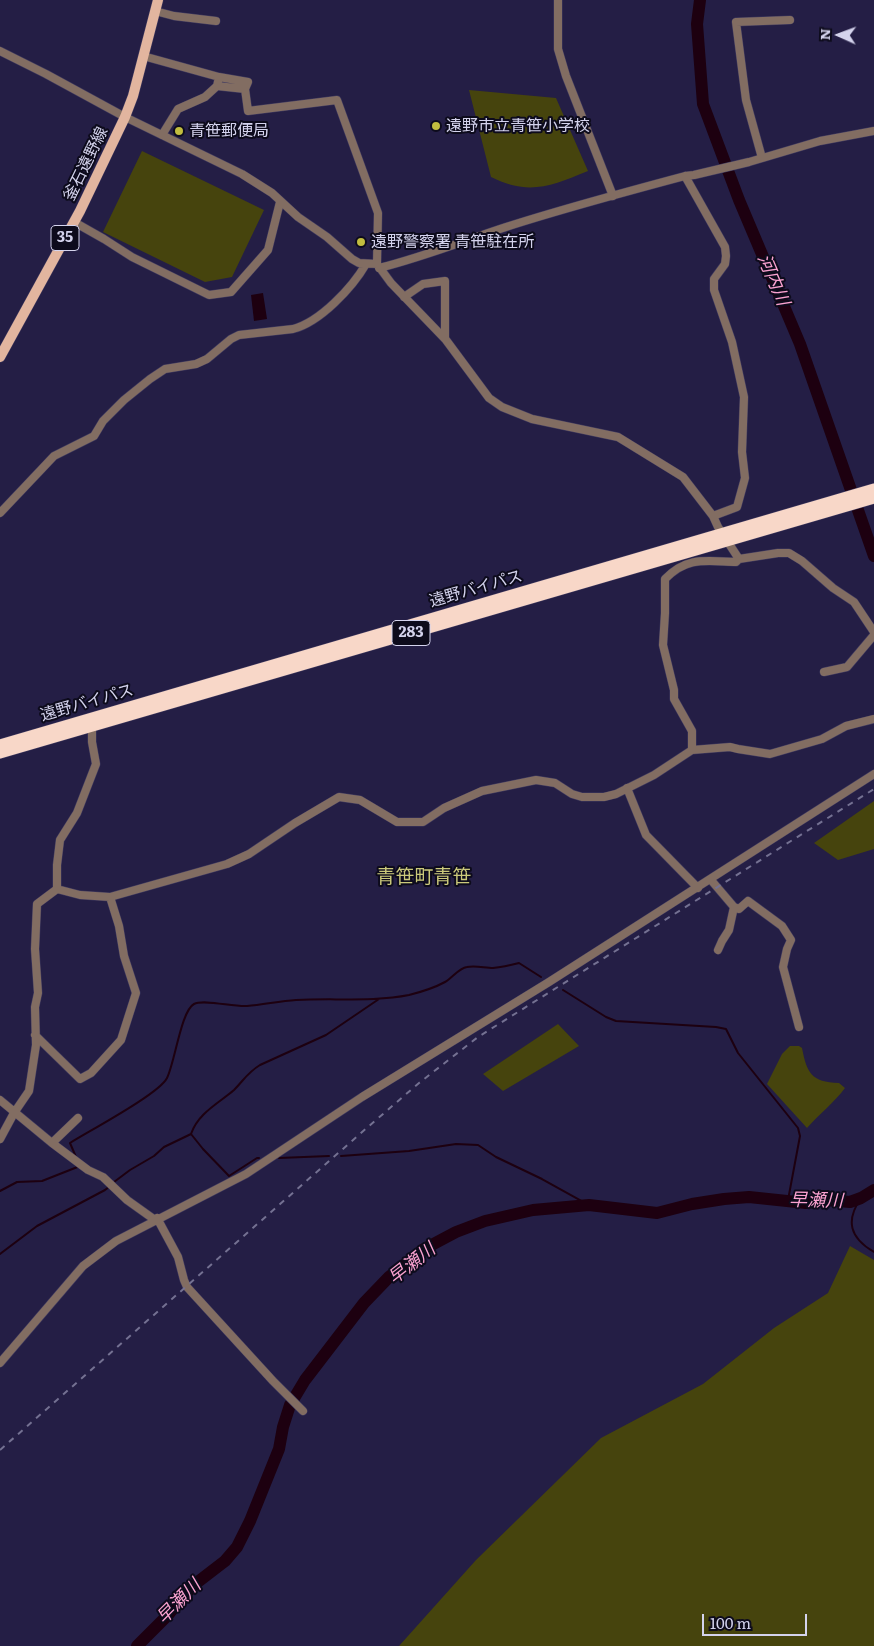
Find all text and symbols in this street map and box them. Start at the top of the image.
north arrow [814,10,864,60]
text: N [814,28,834,41]
place label: 遠野市立青笹小学校 [446,116,590,136]
marker: 遠野市立青笹小学校 [430,120,442,132]
place label: 青笹郵便局 [189,121,269,141]
street label: 釜石遠野線 [60,124,112,204]
marker: 青笹郵便局 [173,125,185,137]
road number: 35 [51,226,79,250]
place label: 遠野警察署 青笹駐在所 [371,232,534,252]
marker: 遠野警察署 青笹駐在所 [355,236,367,248]
water label: 河内川 [753,251,793,309]
street label: 遠野バイパス [427,567,525,611]
road number: 283 [392,620,430,646]
street label: 遠野バイパス [38,681,136,725]
district label: 青笹町青笹 [377,866,471,888]
water label: 早瀬川 [789,1190,843,1212]
water label: 早瀬川 [384,1239,440,1289]
water label: 早瀬川 [152,1575,206,1629]
scale bar [704,1604,809,1636]
text: 100 m [710,1611,751,1634]

